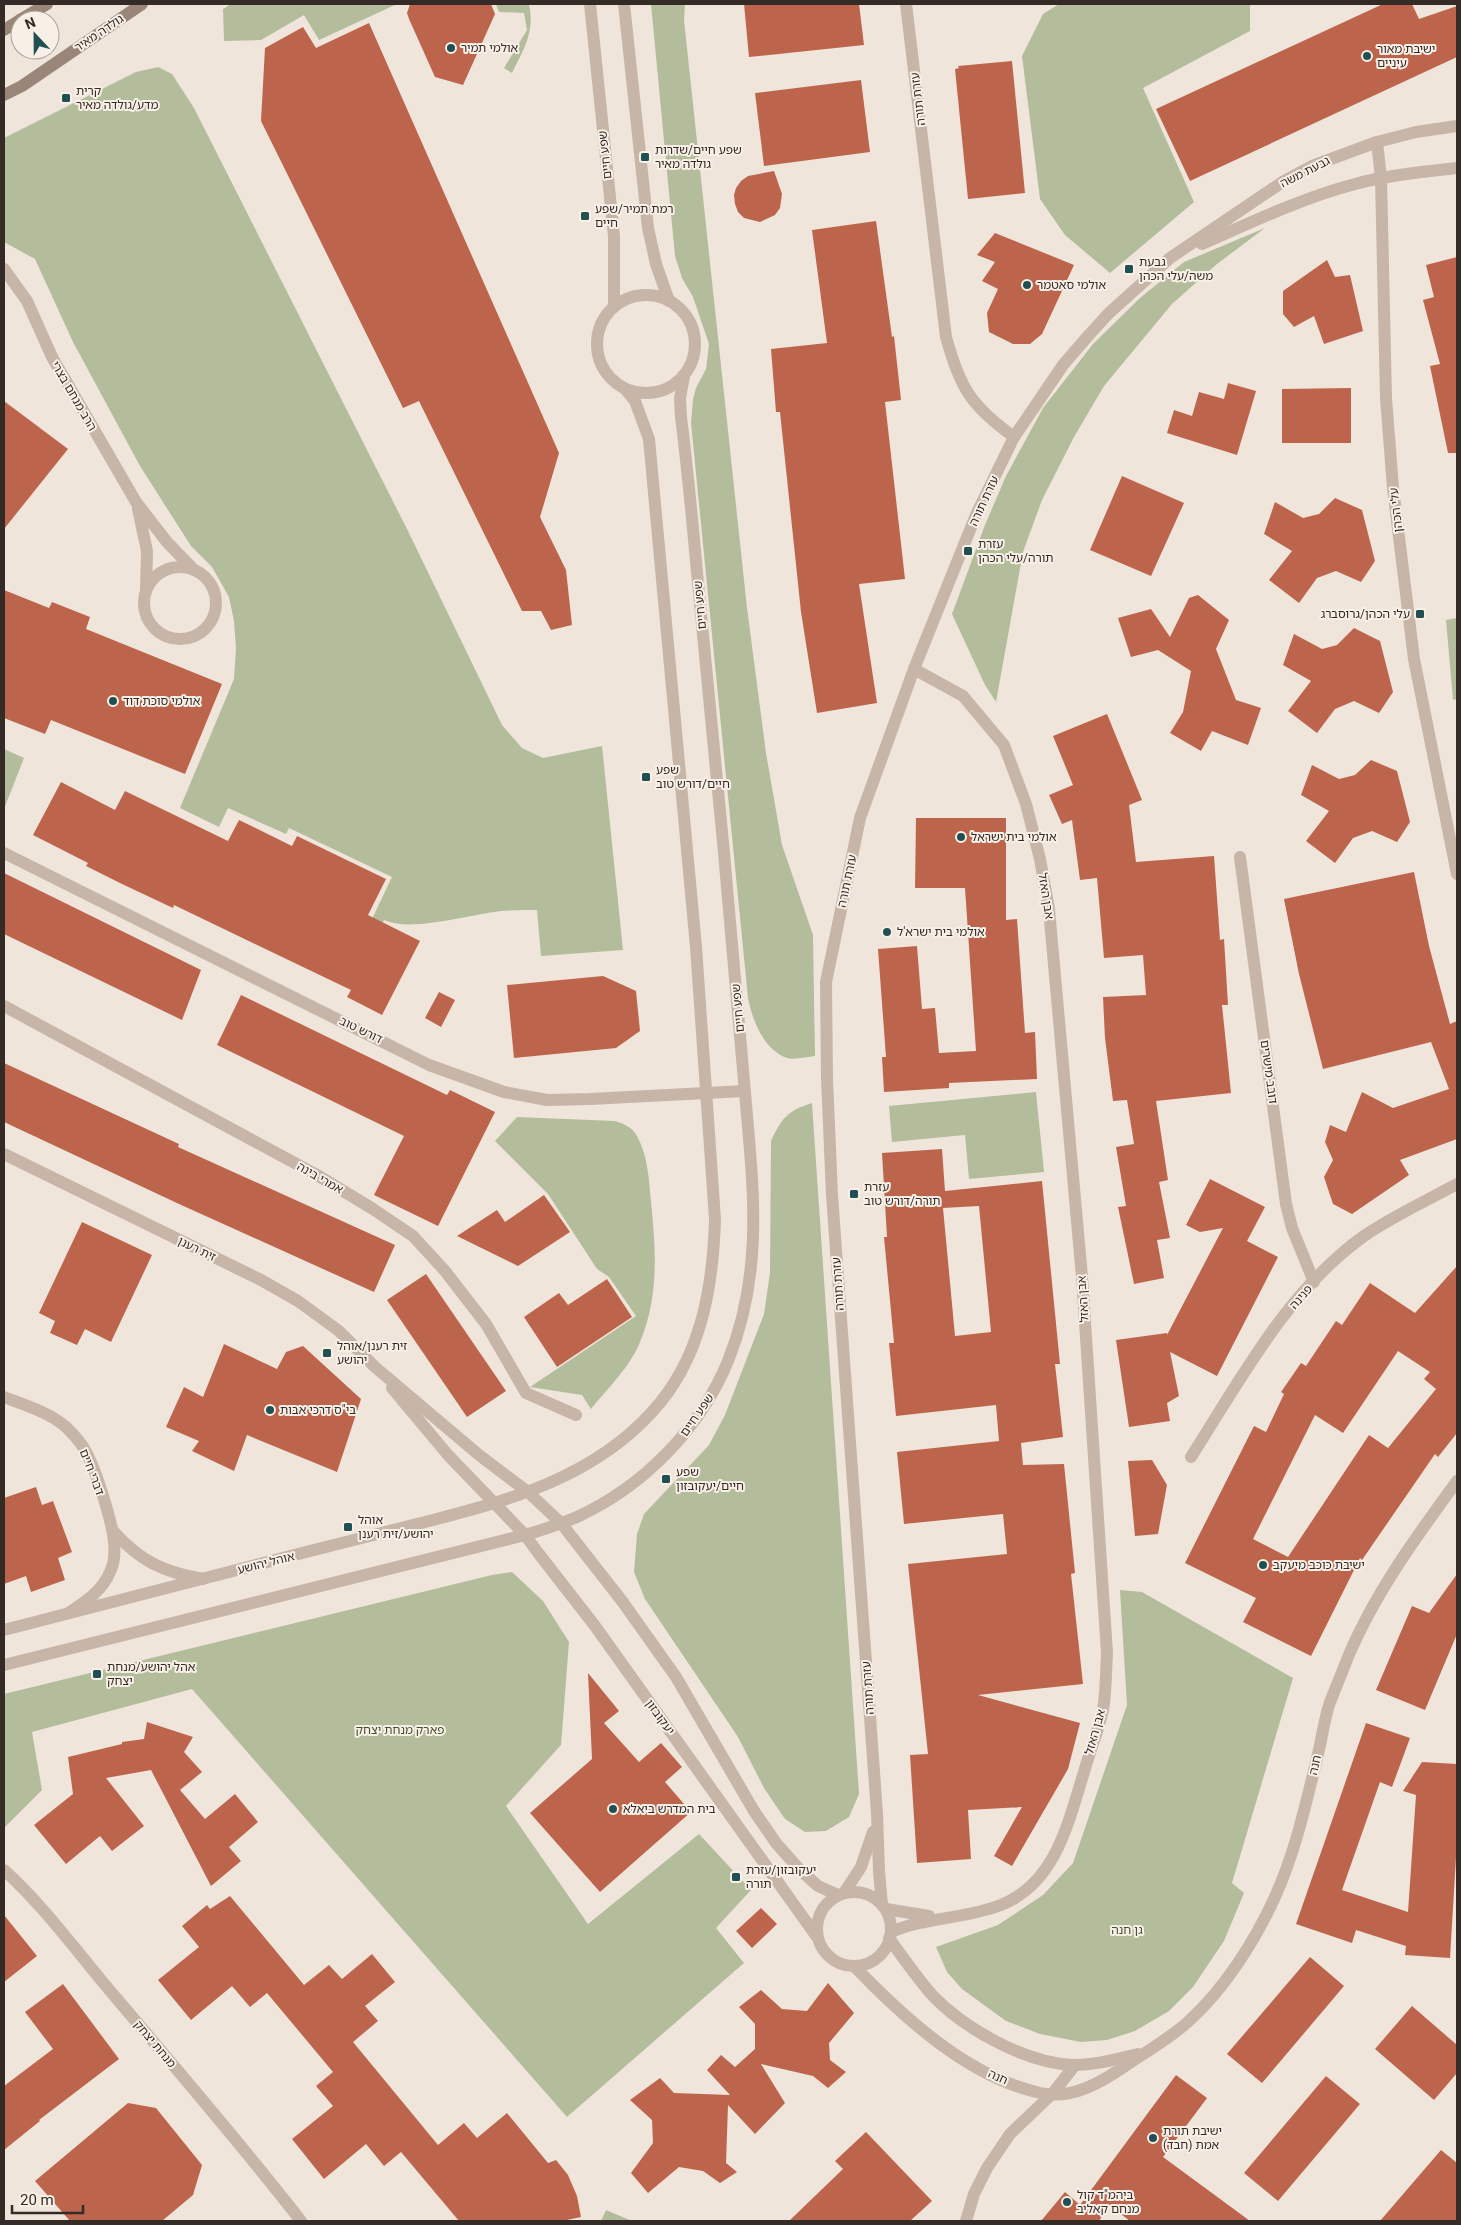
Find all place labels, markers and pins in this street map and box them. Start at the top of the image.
place label: אולמי תמיר [461,41,519,55]
marker: אולמי תמיר [445,42,457,54]
place label: ישיבת מאור עיניים [1377,42,1435,70]
marker: ישיבת מאור עיניים [1361,50,1373,62]
place label: קרית מדע/גולדה מאיר [76,84,159,112]
marker: קרית מדע/גולדה מאיר [60,92,72,104]
place label: שפע חיים/שדרות גולדה מאיר [655,143,742,171]
marker: שפע חיים/שדרות גולדה מאיר [639,151,651,163]
place label: רמת תמיר/שפע חיים [595,202,674,230]
marker: רמת תמיר/שפע חיים [579,210,591,222]
place label: גבעת משה/עלי הכהן [1139,255,1213,283]
marker: גבעת משה/עלי הכהן [1123,263,1135,275]
place label: אולמי סאטמר [1037,278,1106,292]
marker: אולמי סאטמר [1021,279,1033,291]
place label: עזרת תורה/עלי הכהן [978,537,1054,565]
marker: עזרת תורה/עלי הכהן [962,545,974,557]
place label: עלי הכהן/גרוסברג [1321,607,1410,621]
marker: עלי הכהן/גרוסברג [1414,608,1426,620]
place label: אולמי סוכת דוד [123,694,201,708]
marker: אולמי סוכת דוד [107,695,119,707]
place label: שפע חיים/דורש טוב [656,763,730,791]
marker: שפע חיים/דורש טוב [640,771,652,783]
place label: אולמי בית ישראל [971,830,1057,844]
marker: אולמי בית ישראל [955,831,967,843]
place label: אולמי בית ישרא'ל [897,925,985,939]
marker: אולמי בית ישרא'ל [881,926,893,938]
place label: עזרת תורה/דורש טוב [864,1180,940,1208]
marker: עזרת תורה/דורש טוב [848,1188,860,1200]
place label: זית רענן/אוהל יהושע [337,1339,407,1367]
marker: זית רענן/אוהל יהושע [321,1347,333,1359]
place label: בי"ס דרכי אבות [280,1403,356,1417]
marker: בי"ס דרכי אבות [264,1404,276,1416]
place label: שפע חיים/יעקובזון [676,1465,744,1493]
marker: שפע חיים/יעקובזון [660,1473,672,1485]
place label: אוהל יהושע/זית רענן [358,1513,434,1541]
marker: אוהל יהושע/זית רענן [342,1521,354,1533]
place label: ישיבת כוכב מיעקב [1273,1558,1365,1572]
marker: ישיבת כוכב מיעקב [1257,1559,1269,1571]
place label: אהל יהושע/מנחת יצחק [107,1660,196,1688]
marker: אהל יהושע/מנחת יצחק [91,1668,103,1680]
place label: בית המדרש ביאלא [623,1802,716,1816]
marker: בית המדרש ביאלא [607,1803,619,1815]
place label: יעקובזון/עזרת תורה [746,1863,816,1891]
marker: יעקובזון/עזרת תורה [730,1871,742,1883]
place label: ישיבת תורת אמת (חבד) [1163,2124,1222,2152]
marker: ישיבת תורת אמת (חבד) [1147,2132,1159,2144]
place label: ביהמ"ד קול מנחם קאליב [1077,2188,1140,2216]
marker: ביהמ"ד קול מנחם קאליב [1061,2196,1073,2208]

